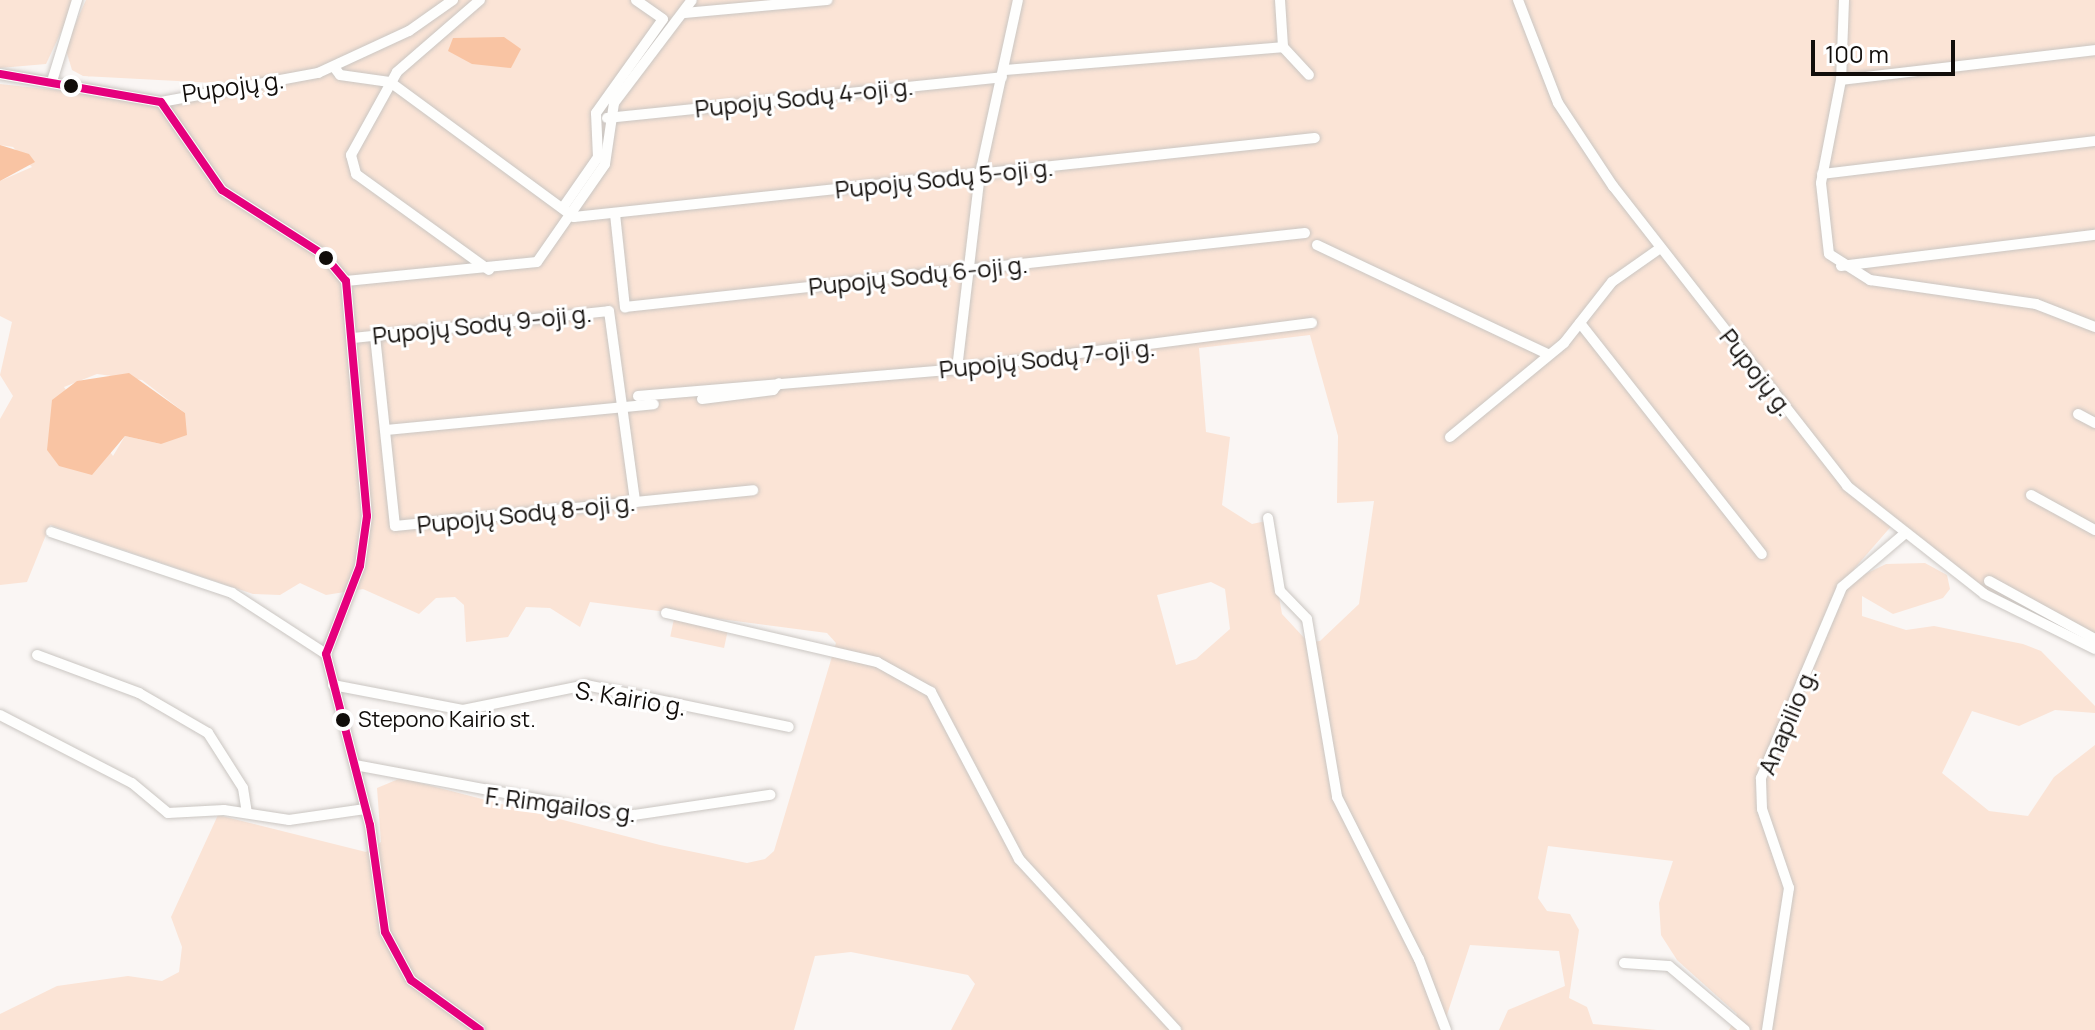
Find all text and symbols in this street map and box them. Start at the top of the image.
scale bar [1815,24,1959,74]
text: 100 m [1825,37,1889,70]
street label: Pupojų g. [180,65,286,107]
street label: Pupojų Sodų 4-oji g. [693,71,915,123]
unlabelled marker [63,78,79,94]
street label: Pupojų Sodų 5-oji g. [833,152,1055,204]
street label: Pupojų Sodų 6-oji g. [807,249,1029,301]
unlabelled marker [318,250,334,266]
street label: Pupojų Sodų 9-oji g. [371,298,593,350]
street label: Pupojų g. [1714,323,1800,421]
street label: Pupojų Sodų 7-oji g. [937,332,1157,384]
street label: Pupojų Sodų 8-oji g. [415,487,637,539]
street label: Anapilio g. [1752,663,1822,779]
street label: S. Kairio g. [574,675,688,721]
place label: Stepono Kairio st. [358,707,536,733]
marker: Stepono Kairio st. [335,712,351,728]
street label: F. Rimgailos g. [484,780,638,828]

